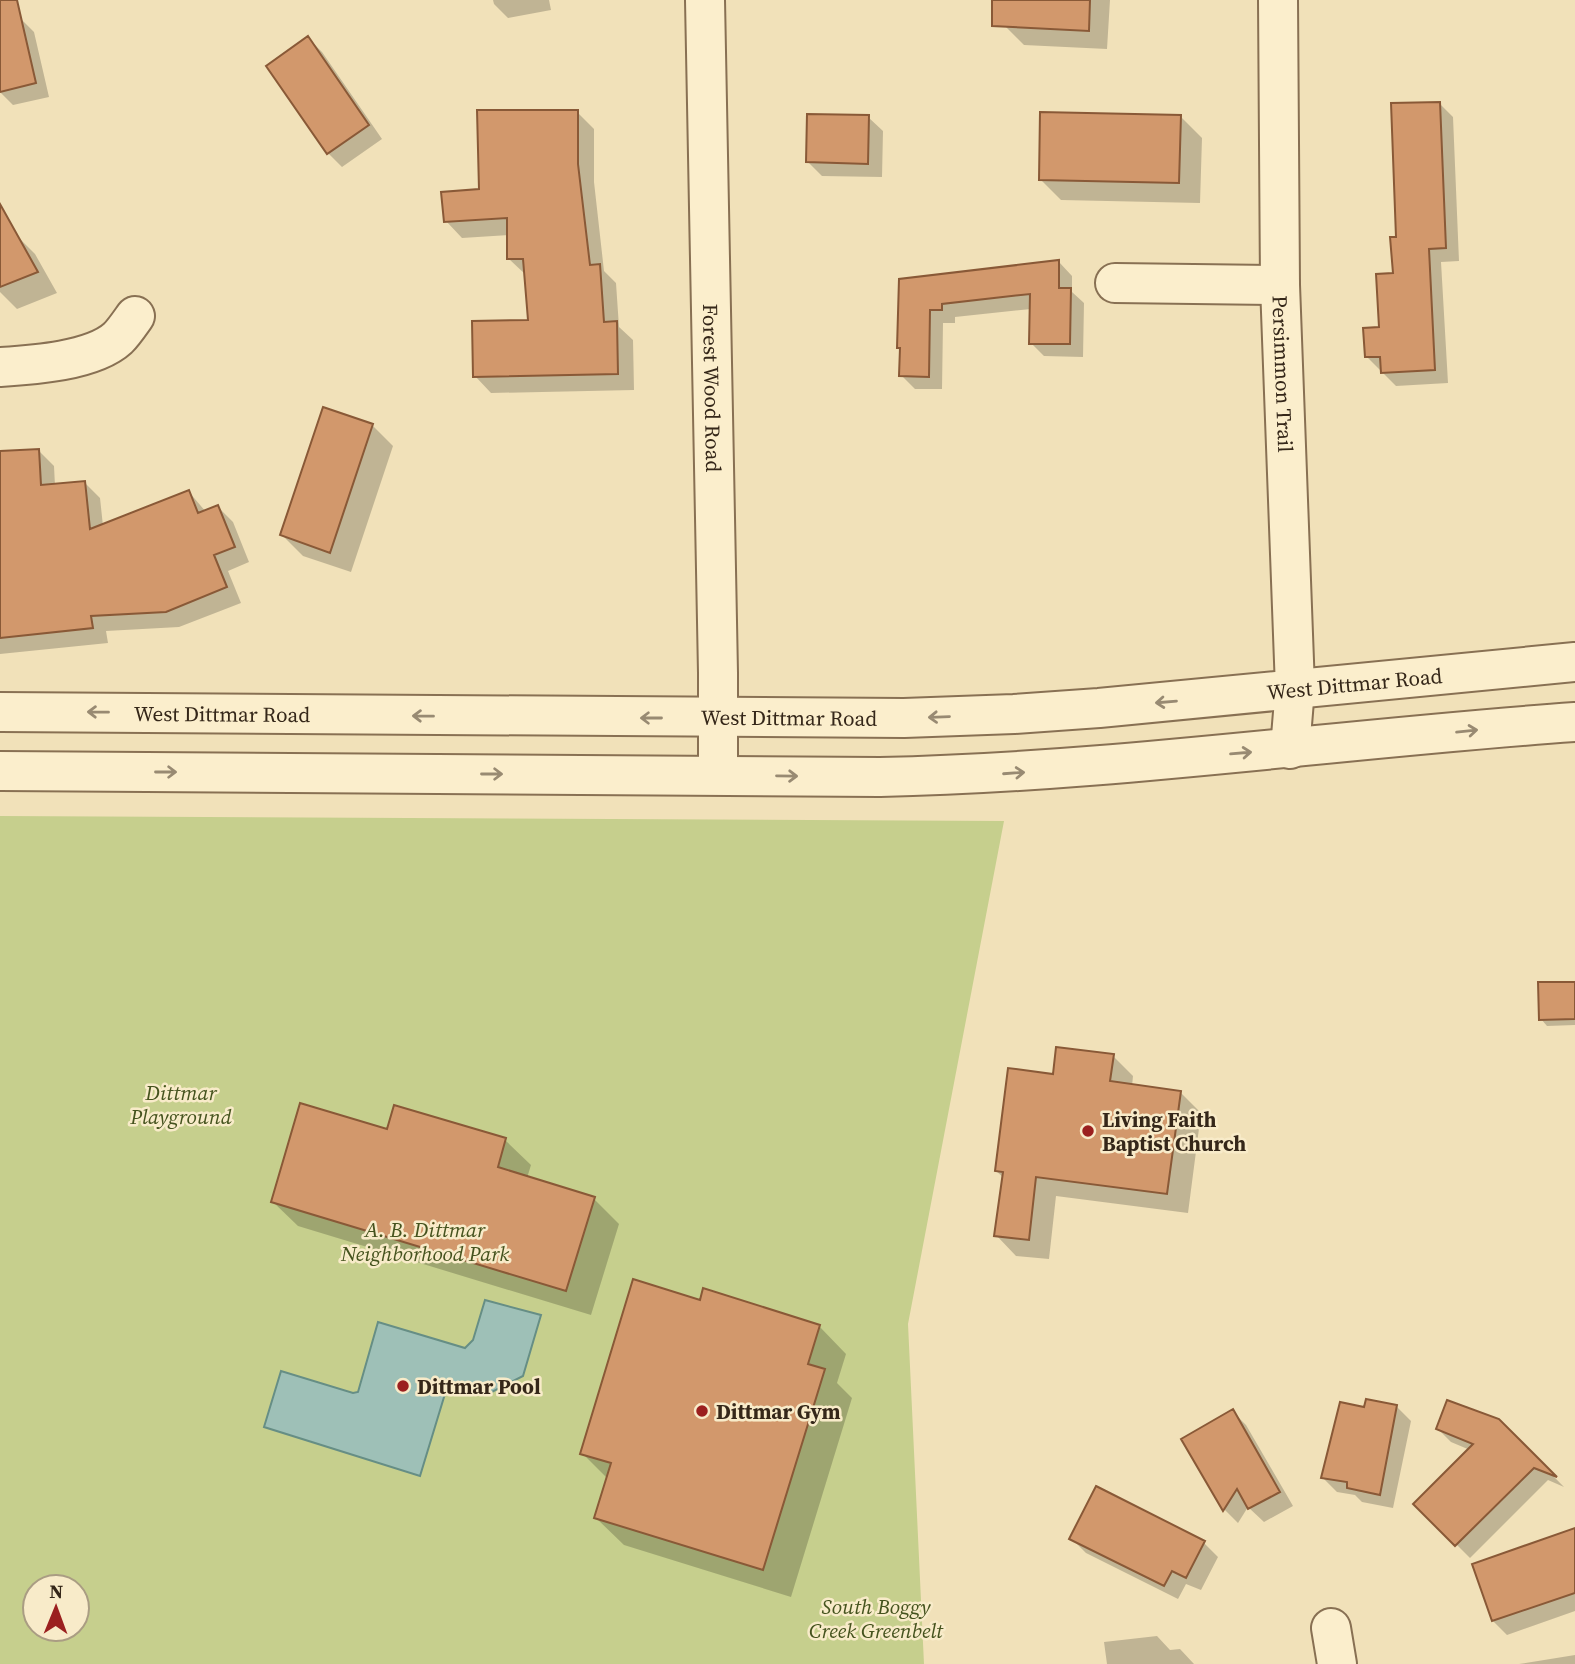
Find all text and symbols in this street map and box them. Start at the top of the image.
street label: Persimmon Trail [1266,295,1301,453]
street label: Forest Wood Road [696,303,729,473]
street label: West Dittmar Road [1265,660,1444,706]
one-way arrow [1155,695,1178,708]
street label: West Dittmar Road [134,698,310,729]
street label: West Dittmar Road [701,702,877,732]
one-way arrow [86,706,109,719]
one-way arrow [412,709,435,722]
one-way arrow [928,710,951,724]
one-way arrow [639,711,662,725]
one-way arrow [1455,725,1478,738]
one-way arrow [1229,746,1252,759]
one-way arrow [154,765,177,779]
one-way arrow [1002,766,1025,779]
one-way arrow [480,767,503,781]
one-way arrow [775,769,798,783]
park label: Dittmar Playground [129,1078,232,1131]
place label: Living Faith Baptist Church [1102,1105,1246,1158]
marker: Living Faith Baptist Church [1080,1123,1096,1139]
park label: A. B. Dittmar Neighborhood Park [340,1215,509,1268]
place label: Dittmar Pool [417,1372,541,1401]
marker: Dittmar Pool [395,1378,411,1394]
place label: Dittmar Gym [716,1397,841,1426]
marker: Dittmar Gym [694,1403,710,1419]
north arrow [21,1573,91,1643]
text: N [49,1578,64,1604]
park label: South Boggy Creek Greenbelt [809,1592,944,1645]

